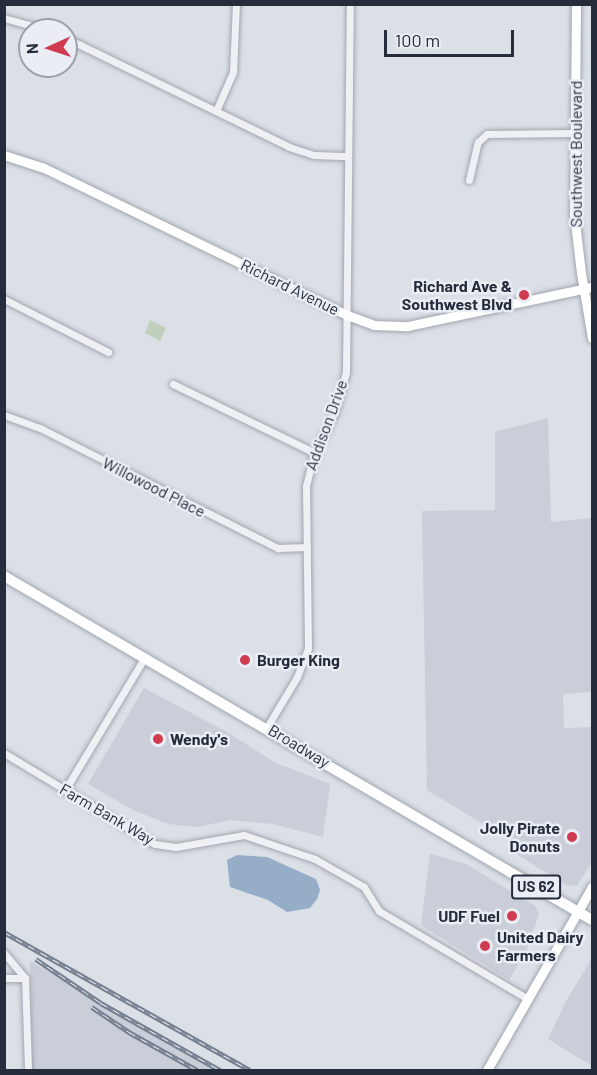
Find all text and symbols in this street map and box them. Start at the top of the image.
north arrow [18,18,78,78]
scale bar [387,18,518,56]
text: 100 m [395,29,440,51]
text: N [22,43,41,55]
street label: Southwest Boulevard [566,81,586,227]
street label: Richard Avenue [237,255,343,319]
place label: Richard Ave & Southwest Blvd [402,276,512,314]
marker: Richard Ave & Southwest Blvd [517,288,531,302]
street label: Addison Drive [301,377,351,473]
street label: Willowood Place [99,453,209,521]
place label: Burger King [257,650,340,670]
marker: Burger King [238,653,252,667]
street label: Broadway [265,720,333,772]
place label: Wendy's [170,729,228,749]
marker: Wendy's [151,732,165,746]
street label: Farm Bank Way [56,779,158,849]
place label: Jolly Pirate Donuts [480,818,560,856]
marker: Jolly Pirate Donuts [565,830,579,844]
road number: US 62 [510,875,562,899]
place label: UDF Fuel [438,906,500,926]
marker: UDF Fuel [505,909,519,923]
place label: United Dairy Farmers [497,927,584,965]
marker: United Dairy Farmers [478,939,492,953]

